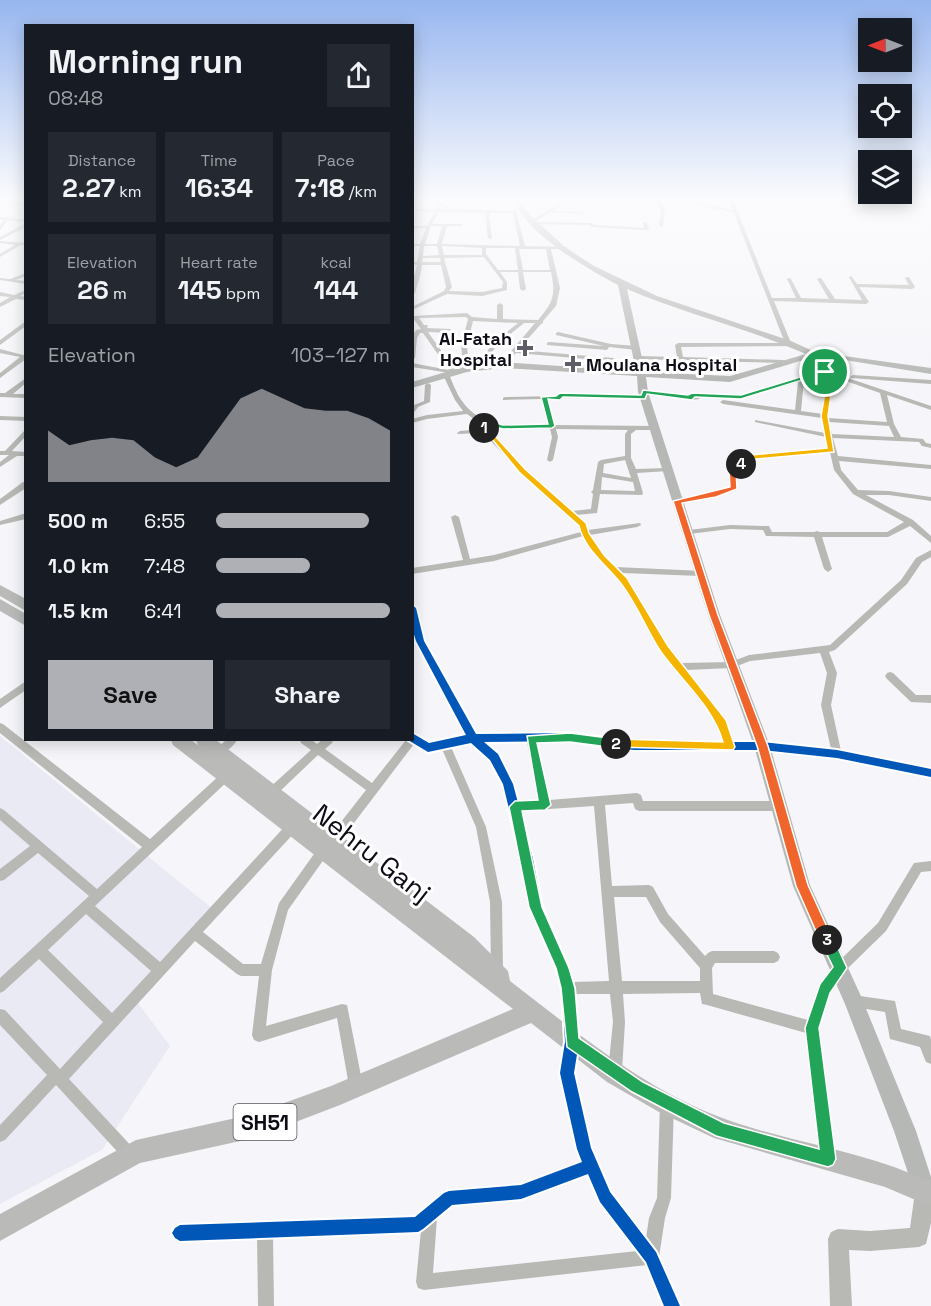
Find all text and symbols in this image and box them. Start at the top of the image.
north arrow [858,18,912,72]
map controls [858,18,912,204]
text: Morning run [48,41,243,83]
button: share [327,44,390,107]
button: locate [858,84,912,138]
text: 08:48 [48,85,103,111]
text: Distance [68,150,136,171]
text: Time [201,150,237,171]
text: Pace [317,150,355,171]
button: layers [858,150,912,204]
text: 2.27 [62,171,115,205]
text: 16:34 [185,171,253,205]
text: 7:18 [295,171,345,205]
text: km [115,181,142,202]
text: /km [345,181,377,202]
text: Elevation [67,252,137,273]
text: Heart rate [180,252,258,273]
text: kcal [321,252,351,273]
text: 26 [77,273,109,307]
text: 145 [178,273,222,307]
text: 144 [314,273,358,307]
text: m [109,283,127,304]
text: bpm [222,283,260,304]
place label: Al-Fatah Hospital [439,327,512,371]
marker: Al-Fatah Hospital [516,339,534,357]
text: Elevation [48,342,136,368]
text: 103–127 m [291,342,390,368]
pin [799,346,850,397]
place label: Moulana Hospital [586,353,737,376]
marker: Moulana Hospital [564,355,582,373]
icon: arrive [808,355,841,388]
pin: 1 [469,413,499,443]
text: 1 [480,417,488,438]
pin: 4 [726,449,756,479]
text: 4 [736,453,746,474]
text: 500 m [48,508,108,534]
text: 6:55 [144,508,185,534]
text: 1.0 km [48,553,109,579]
text: 7:48 [144,553,185,579]
text: 1.5 km [48,598,108,624]
text: 6:41 [144,598,182,624]
button: Save [48,660,213,729]
button: Share [225,660,390,729]
pin: 2 [601,729,631,759]
text: 2 [611,733,621,754]
street label: Nehru Ganj [306,796,438,910]
pin: 3 [812,925,842,955]
text: 3 [822,929,832,950]
road number: SH51 [234,1104,296,1140]

